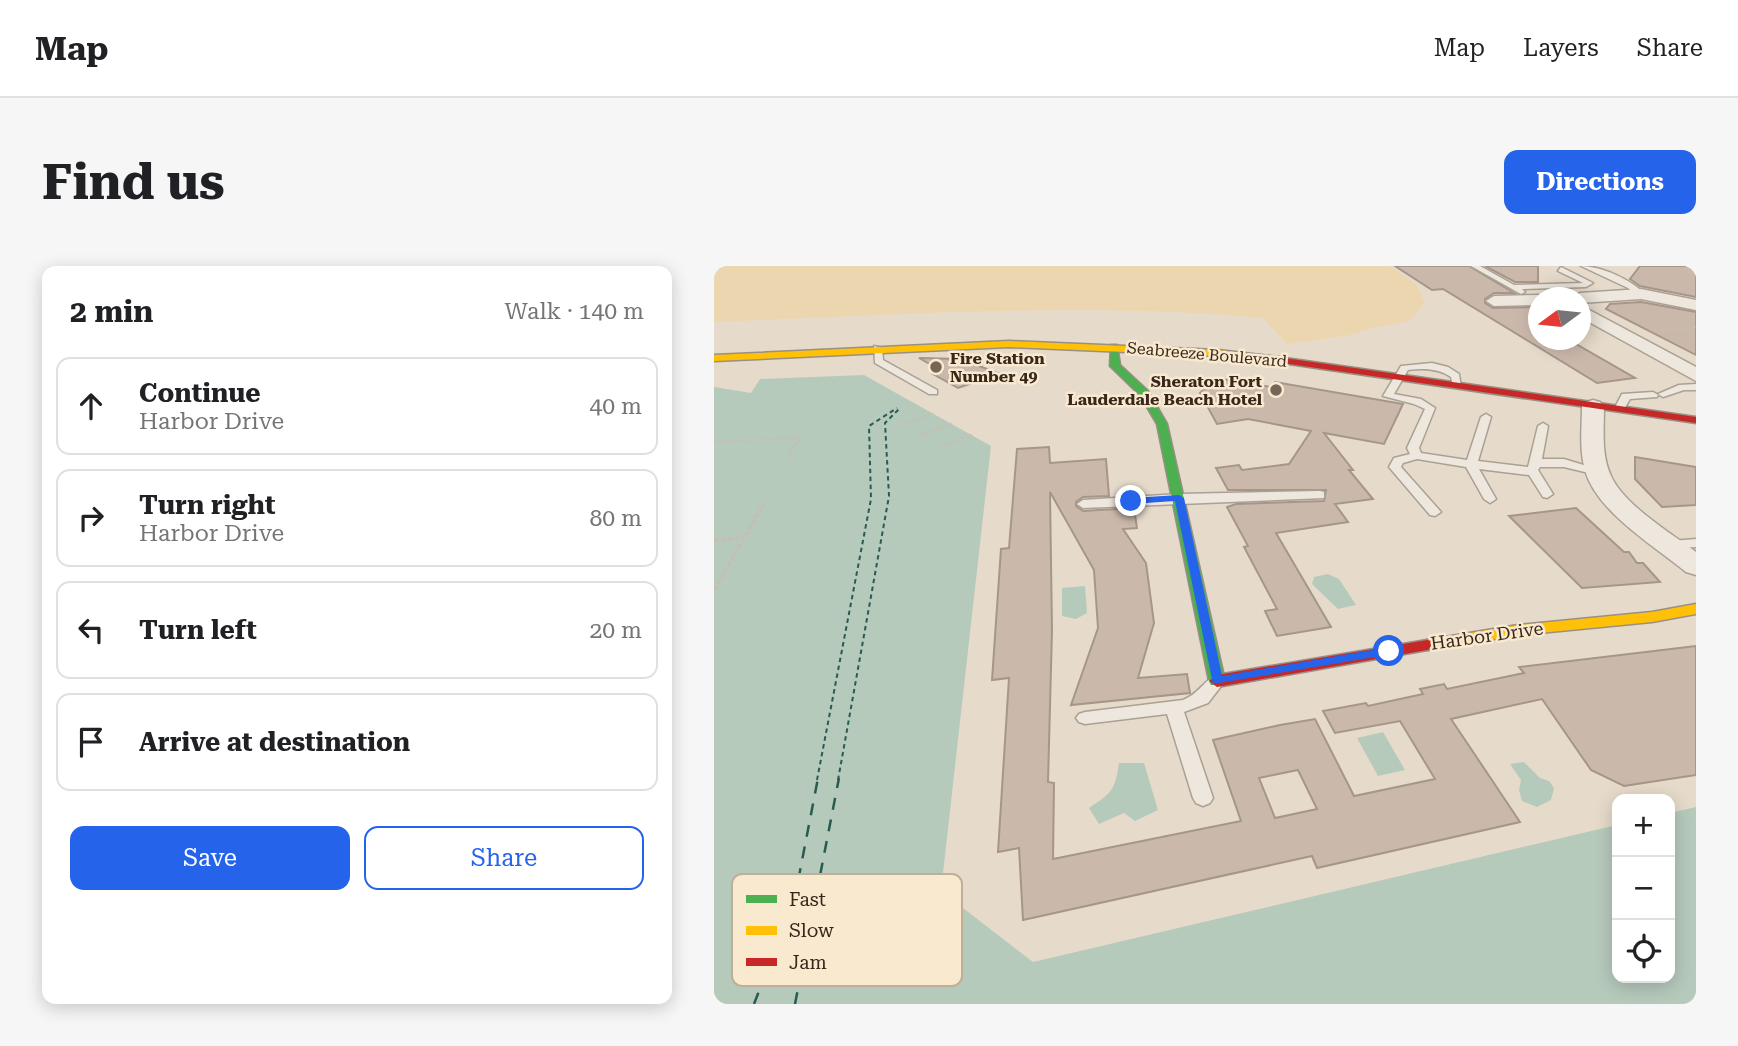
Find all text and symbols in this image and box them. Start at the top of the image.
text: Map [35,29,109,68]
text: Map [1434,34,1485,62]
text: Layers [1523,34,1599,62]
text: Share [1637,34,1703,62]
button: Directions [1504,150,1696,214]
text: Find us [42,154,225,211]
north arrow [1528,287,1591,350]
text: 2 min [70,294,153,329]
text: Walk · 140 m [505,298,644,325]
street label: Seabreeze Boulevard [1126,338,1288,371]
place label: Fire Station Number 49 [950,349,1045,386]
marker: Fire Station Number 49 [928,359,944,375]
place label: Sheraton Fort Lauderdale Beach Hotel [1067,372,1263,409]
text: Continue [139,378,261,408]
marker: Sheraton Fort Lauderdale Beach Hotel [1268,382,1284,398]
icon: ahead [72,387,110,425]
text: 40 m [589,393,642,420]
text: Harbor Drive [139,408,284,435]
route end [1115,485,1146,516]
text: Turn right [139,490,275,520]
icon: right [72,499,110,537]
text: 80 m [589,505,642,532]
text: Harbor Drive [139,520,284,547]
icon: left [72,611,110,649]
text: Turn left [139,615,257,645]
text: 20 m [589,617,642,644]
street label: Harbor Drive [1429,617,1545,654]
route start [1373,635,1404,666]
icon: arrive [72,723,110,761]
text: Arrive at destination [139,727,410,757]
map controls [1612,794,1675,983]
button: + [1612,794,1675,857]
button: Save [70,826,350,890]
button: Share [364,826,644,890]
button: − [1612,857,1675,920]
legend [732,874,962,986]
text: Fast [789,888,826,911]
text: Slow [789,919,834,942]
button: locate [1612,920,1675,983]
text: Jam [789,951,827,974]

